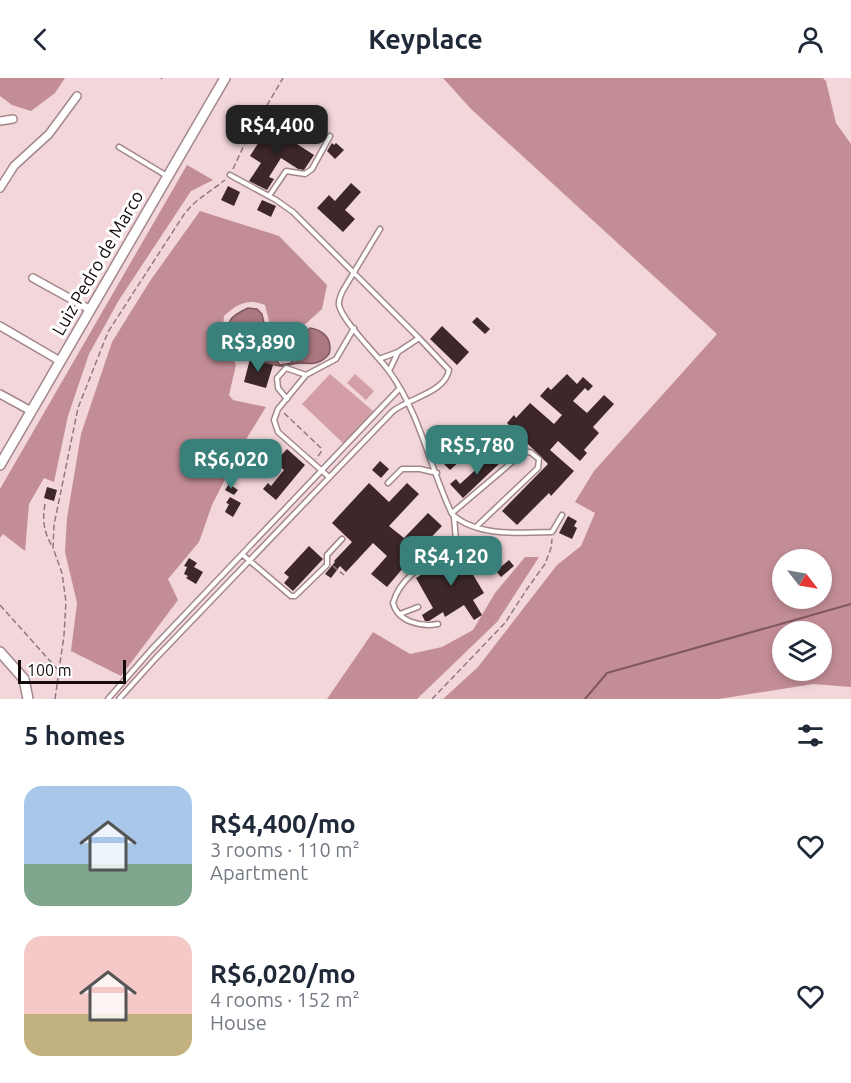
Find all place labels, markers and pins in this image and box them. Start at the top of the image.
pin: R$4,400 [222,105,332,156]
pin: R$3,890 [203,322,313,373]
pin: R$5,780 [422,425,532,476]
pin: R$6,020 [176,439,286,490]
pin: R$4,120 [396,536,506,587]

